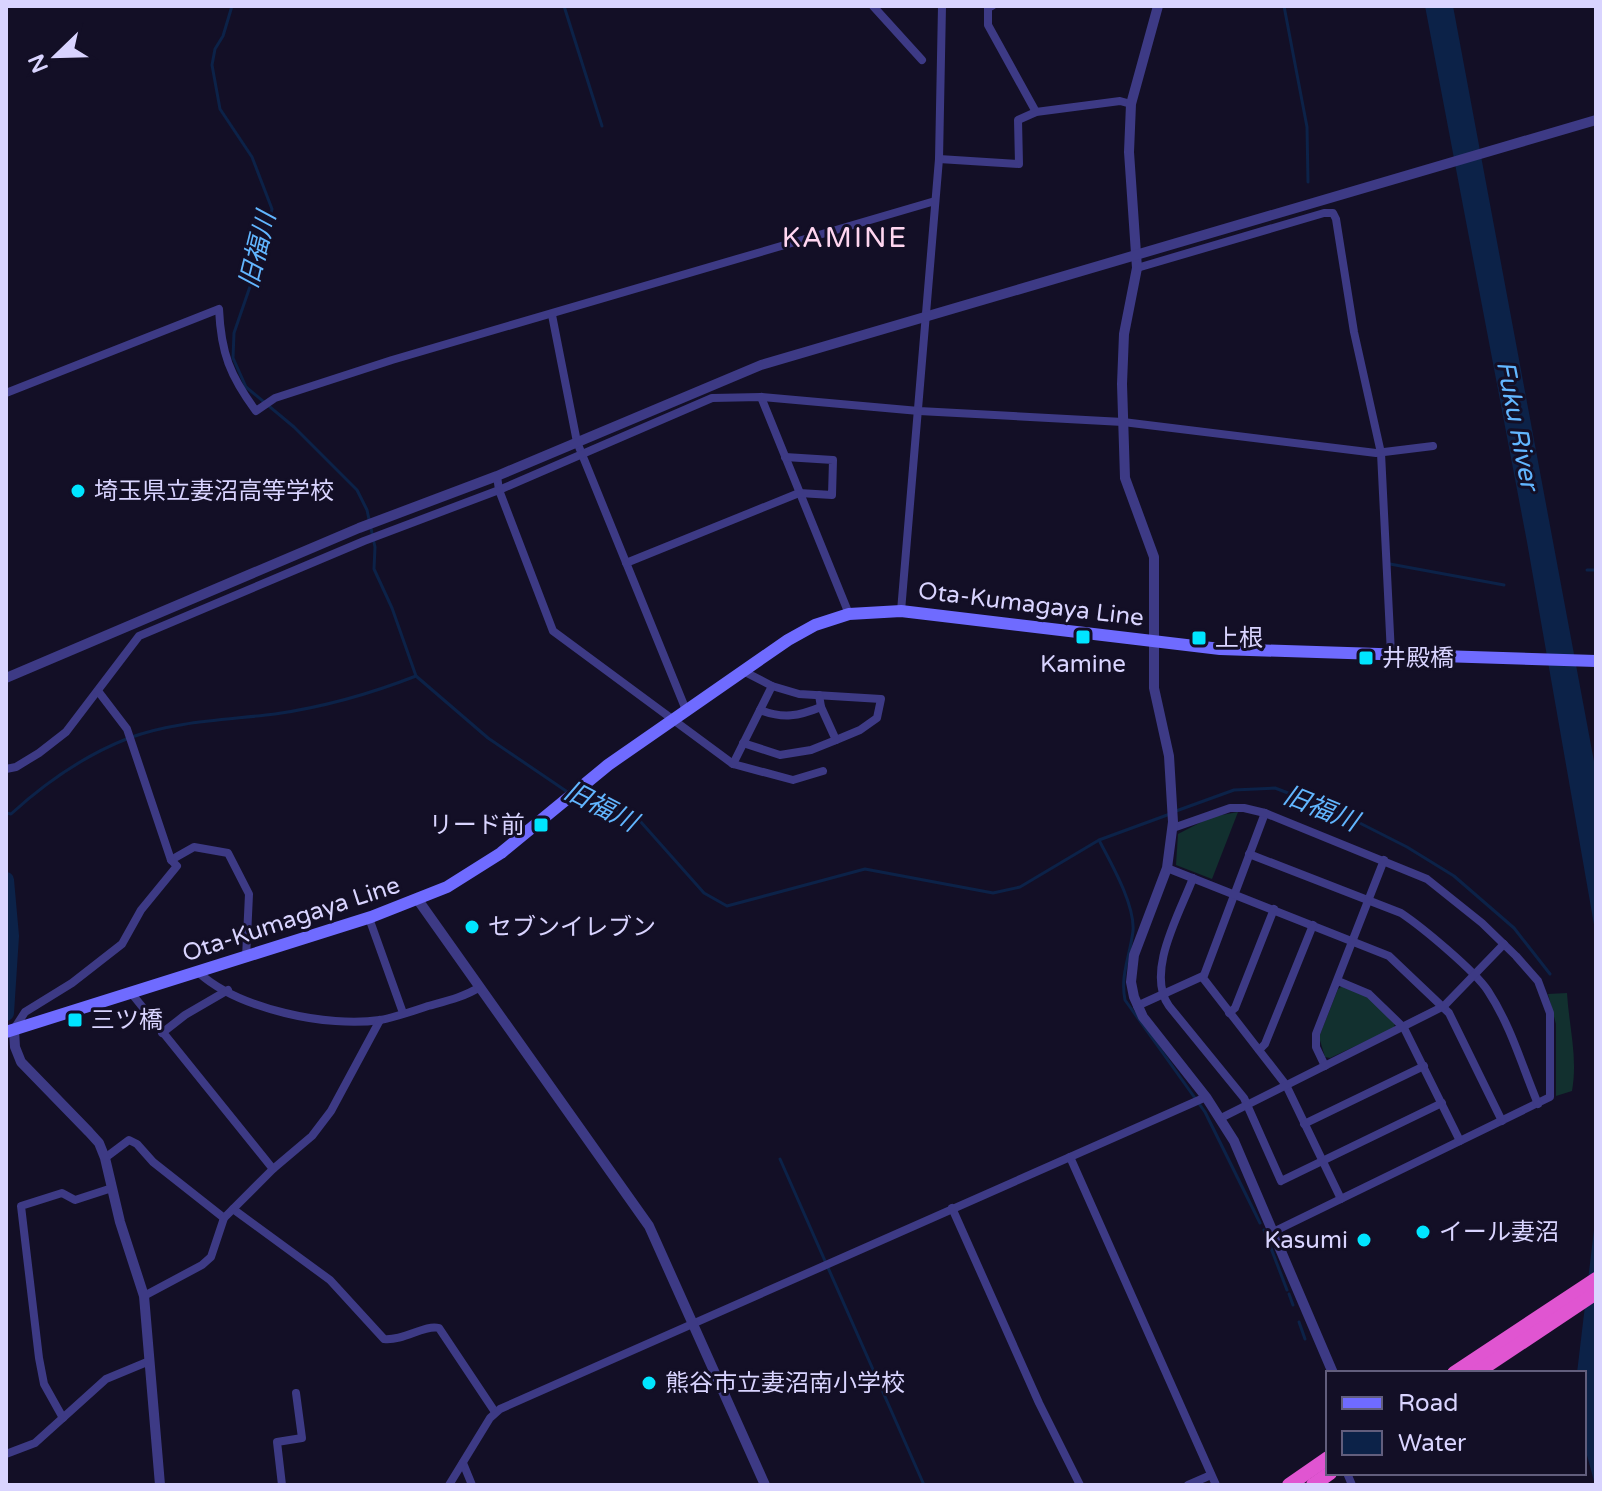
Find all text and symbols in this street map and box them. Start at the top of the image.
north arrow [16,16,96,96]
text: N [23,50,54,77]
water label: 旧福川 [233,206,283,292]
district label: KAMINE [782,221,908,255]
water label: Fuku River [1490,358,1546,495]
place label: 埼玉県立妻沼高等学校 [94,477,334,506]
marker: 埼玉県立妻沼高等学校 [69,482,87,500]
street label: Ota-Kumagaya Line [916,576,1145,633]
place label: 上根 [1215,624,1263,653]
marker: Kamine [1074,628,1092,646]
marker: 上根 [1190,629,1208,647]
place label: 井殿橋 [1382,644,1454,673]
marker: 井殿橋 [1357,649,1375,667]
place label: Kamine [1040,650,1126,679]
water label: 旧福川 [559,775,645,839]
water label: 旧福川 [1279,779,1366,839]
place label: リード前 [429,811,525,840]
marker: リード前 [532,816,550,834]
street label: Ota-Kumagaya Line [179,871,404,968]
place label: セブンイレブン [488,913,656,942]
marker: セブンイレブン [463,918,481,936]
place label: 三ツ橋 [91,1006,163,1035]
marker: 三ツ橋 [66,1011,84,1029]
place label: イール妻沼 [1439,1218,1559,1247]
marker: イール妻沼 [1414,1223,1432,1241]
place label: Kasumi [1264,1226,1348,1255]
marker: Kasumi [1355,1231,1373,1249]
place label: 熊谷市立妻沼南小学校 [665,1369,905,1398]
legend [1326,1371,1586,1475]
marker: 熊谷市立妻沼南小学校 [640,1374,658,1392]
text: Road [1398,1389,1458,1418]
text: Water [1398,1429,1467,1458]

